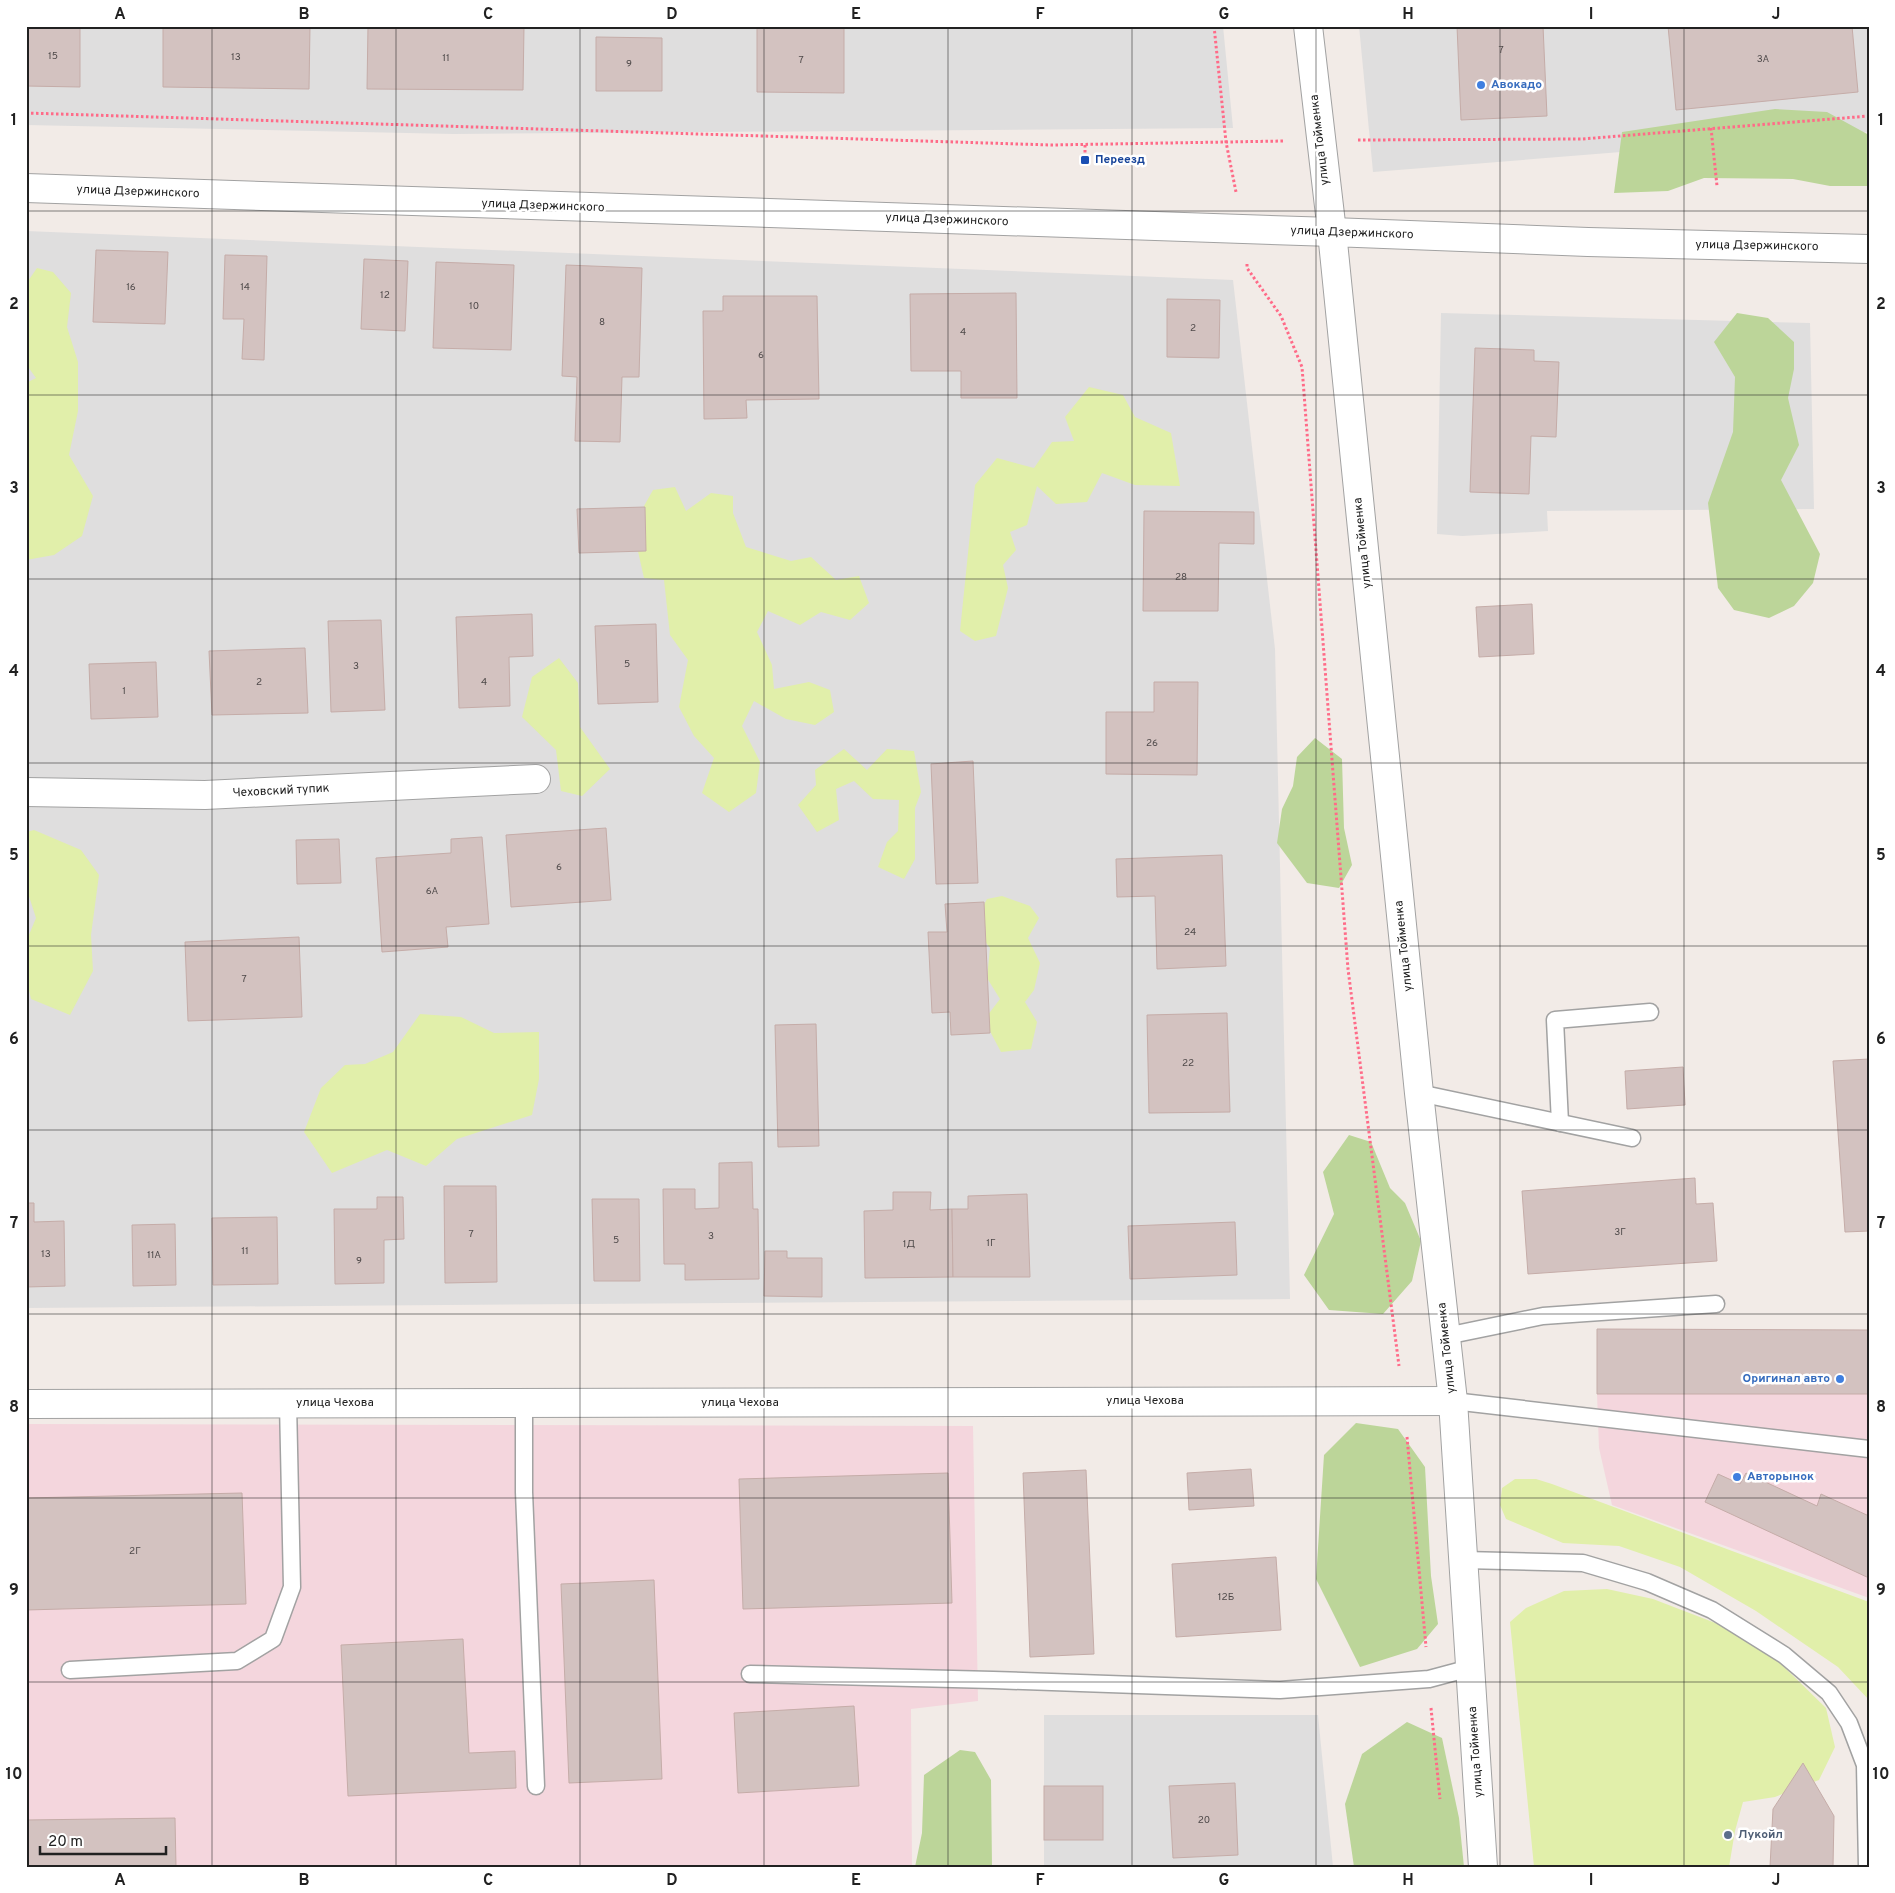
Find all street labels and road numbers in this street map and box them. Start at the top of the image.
street label: улица Тойменка [1306,94,1334,186]
street label: улица Дзержинского [76,182,200,202]
street label: улица Дзержинского [481,196,605,216]
street label: улица Дзержинского [885,210,1009,230]
street label: улица Дзержинского [1290,223,1414,243]
street label: улица Дзержинского [1695,237,1819,255]
street label: улица Тойменка [1350,497,1376,589]
street label: Чеховский тупик [232,780,330,802]
street label: улица Тойменка [1391,900,1417,992]
street label: улица Тойменка [1434,1302,1460,1394]
street label: улица Чехова [1106,1393,1184,1409]
street label: улица Чехова [296,1395,374,1411]
street label: улица Чехова [701,1395,779,1411]
street label: улица Тойменка [1465,1706,1487,1798]

